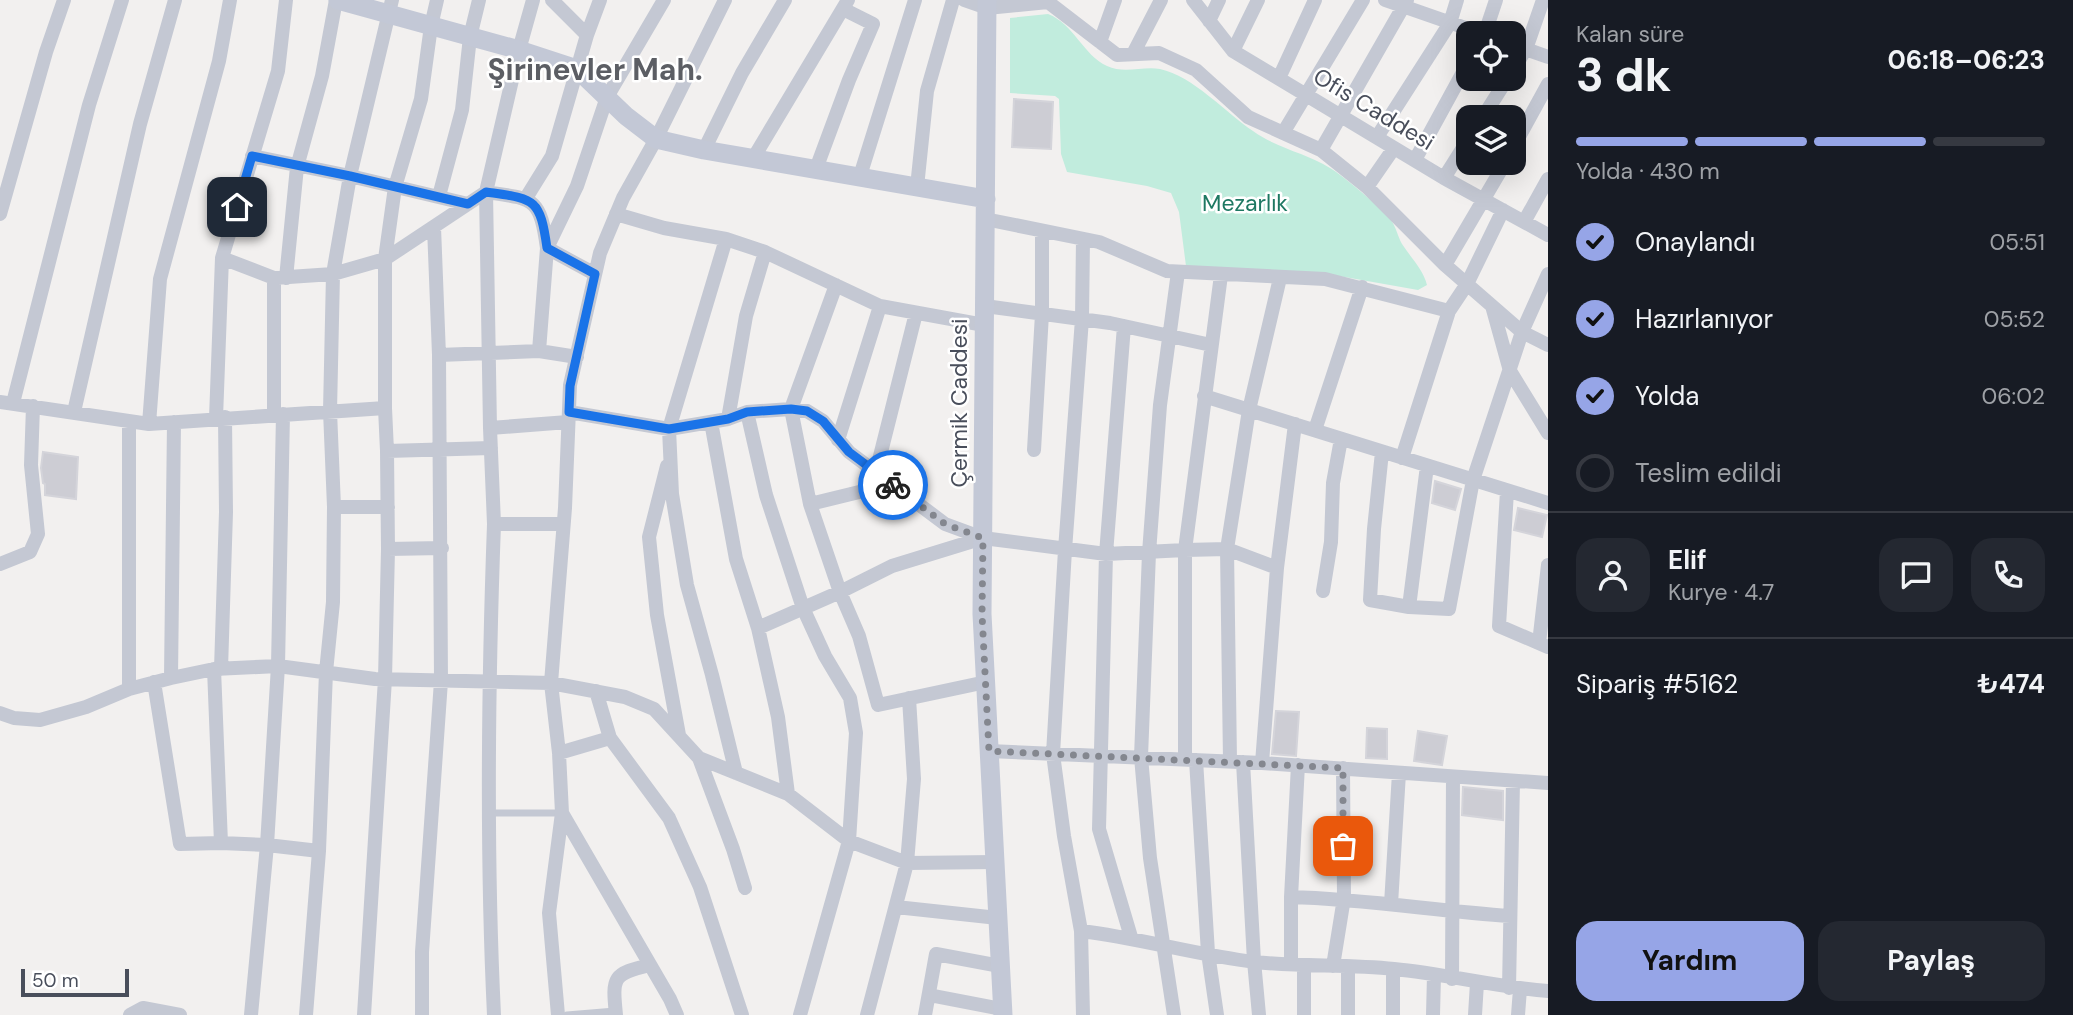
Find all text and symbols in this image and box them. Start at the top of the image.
text: Kalan süre [1576,19,1684,49]
map controls [1456,21,1526,175]
button: locate [1456,21,1526,91]
text: 06:18–06:23 [1888,43,2045,77]
text: 3 dk [1576,45,1671,105]
district label: Şirinevler Mah. [488,50,702,89]
street label: Ofis Caddesi [1308,61,1440,157]
button: layers [1456,105,1526,175]
text: Yolda · 430 m [1576,156,1720,186]
pin [207,177,267,237]
icon: home [218,188,256,226]
park label: Mezarlık [1202,188,1288,218]
icon: check [1576,223,1614,261]
text: Onaylandı [1635,225,1755,259]
text: 05:51 [1989,227,2045,257]
icon: check [1576,300,1614,338]
text: Hazırlanıyor [1635,302,1773,336]
text: 05:52 [1984,304,2045,334]
street label: Çermik Caddesi [944,319,974,487]
icon: check [1576,377,1614,415]
text: Yolda [1635,379,1699,413]
text: 06:02 [1981,381,2045,411]
courier [858,450,928,520]
text: Teslim edildi [1635,456,1782,490]
icon: bike [874,466,912,504]
button: person [1576,538,1650,612]
button: chat [1879,538,1953,612]
button: phone [1971,538,2045,612]
text: Elif [1668,543,1707,577]
text: Kurye · 4.7 [1668,577,1774,607]
text: Sipariş #5162 [1576,667,1738,701]
text: ₺474 [1977,667,2045,701]
pin [1313,816,1373,876]
icon: bag [1324,827,1362,865]
button: Yardım [1576,921,1804,1001]
button: Paylaş [1818,921,2045,1001]
scale bar [21,966,130,998]
text: 50 m [32,968,79,993]

